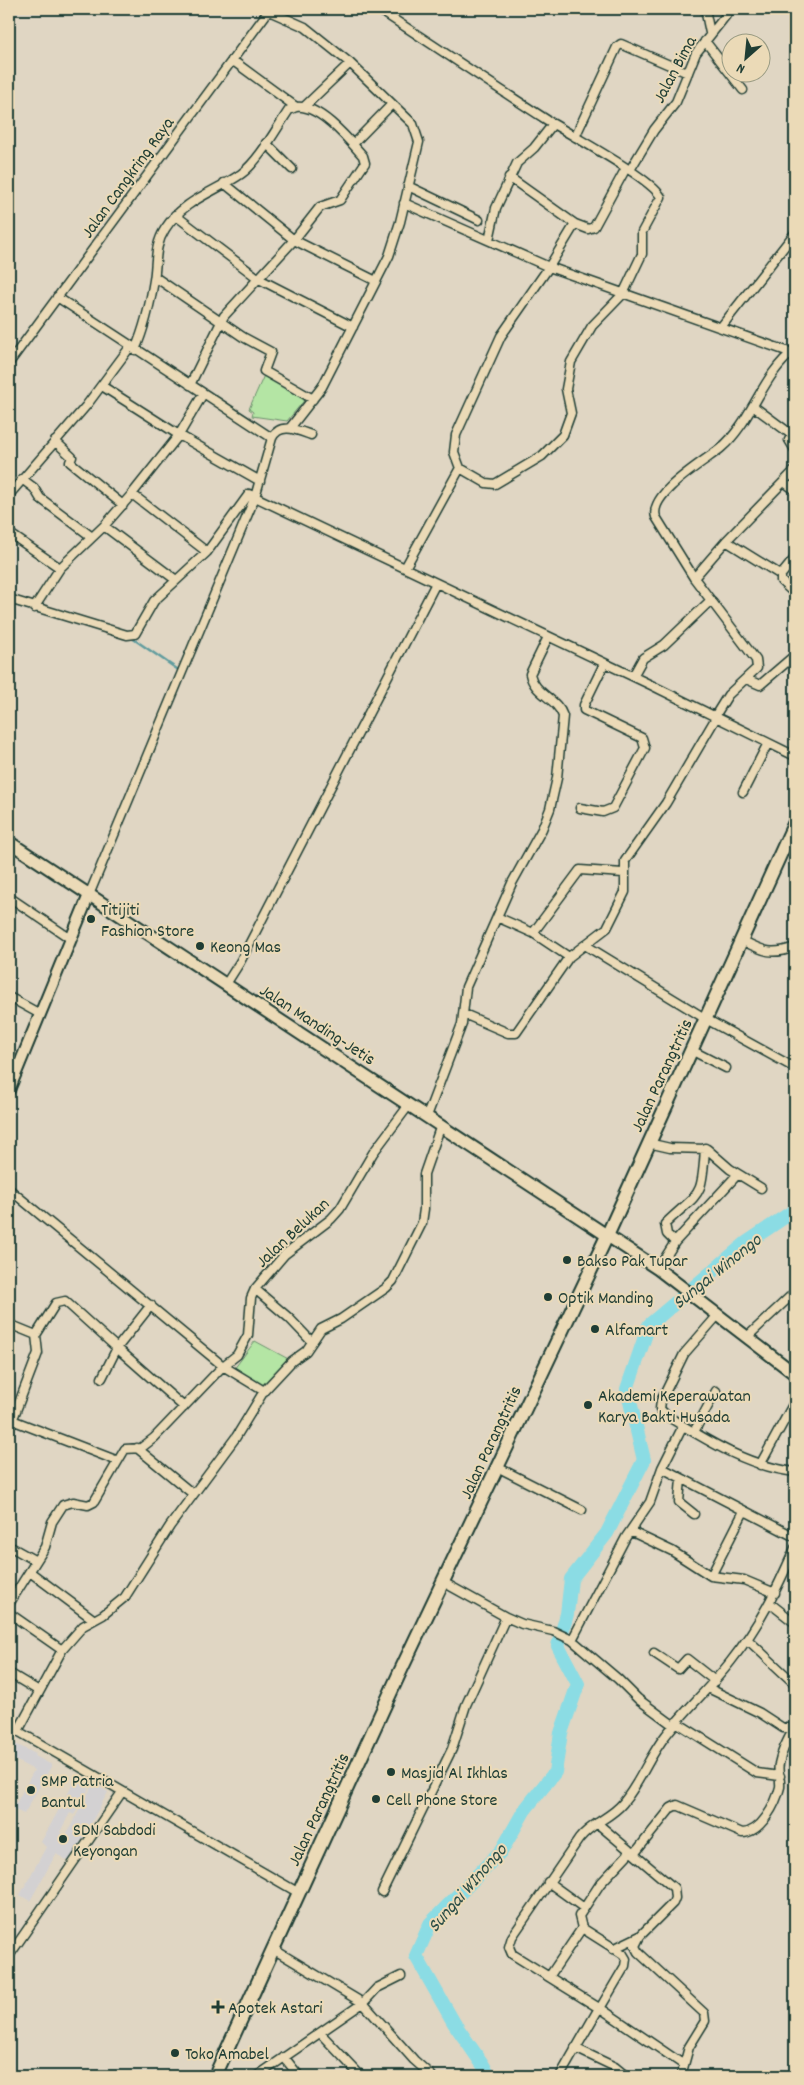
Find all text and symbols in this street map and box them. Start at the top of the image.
street label: Jalan Bima [648,32,705,108]
north arrow [722,32,772,82]
text: N [733,57,749,78]
street label: Jalan Cangkring Raya [76,112,182,244]
place label: Titijiti Fashion Store [101,899,194,945]
marker: Titijiti Fashion Store [85,913,97,925]
place label: Keong Mas [210,936,281,961]
marker: Keong Mas [194,940,206,952]
street label: Jalan Manding-Jetis [254,979,379,1073]
street label: Jalan Parangtritis [626,1015,700,1137]
street label: Jalan Belukan [251,1193,336,1275]
water label: Sungai Winongo [668,1227,770,1317]
place label: Bakso Pak Tupar [577,1250,688,1275]
marker: Bakso Pak Tupar [561,1254,573,1266]
place label: Optik Manding [558,1287,653,1312]
marker: Optik Manding [542,1291,554,1303]
place label: Alfamart [605,1319,668,1344]
marker: Alfamart [589,1323,601,1335]
street label: Jalan Parangtritis [455,1382,529,1504]
place label: Akademi Keperawatan Karya Bakti Husada [598,1385,751,1431]
marker: Akademi Keperawatan Karya Bakti Husada [582,1399,594,1411]
street label: Jalan Parangtritis [283,1749,357,1871]
place label: Masjid Al Ikhlas [401,1762,508,1787]
marker: Masjid Al Ikhlas [385,1766,397,1778]
place label: SMP Patria Bantul [41,1770,114,1816]
marker: SMP Patria Bantul [25,1784,37,1796]
place label: Cell Phone Store [386,1789,498,1814]
marker: Cell Phone Store [370,1793,382,1805]
place label: SDN Sabdodi Keyongan [73,1819,156,1865]
marker: SDN Sabdodi Keyongan [57,1833,69,1845]
water label: Sungai WInongo [422,1838,516,1940]
place label: Apotek Astari [228,1997,323,2022]
marker: Apotek Astari [212,2001,224,2013]
place label: Toko Amabel [185,2043,269,2068]
marker: Toko Amabel [169,2047,181,2059]

